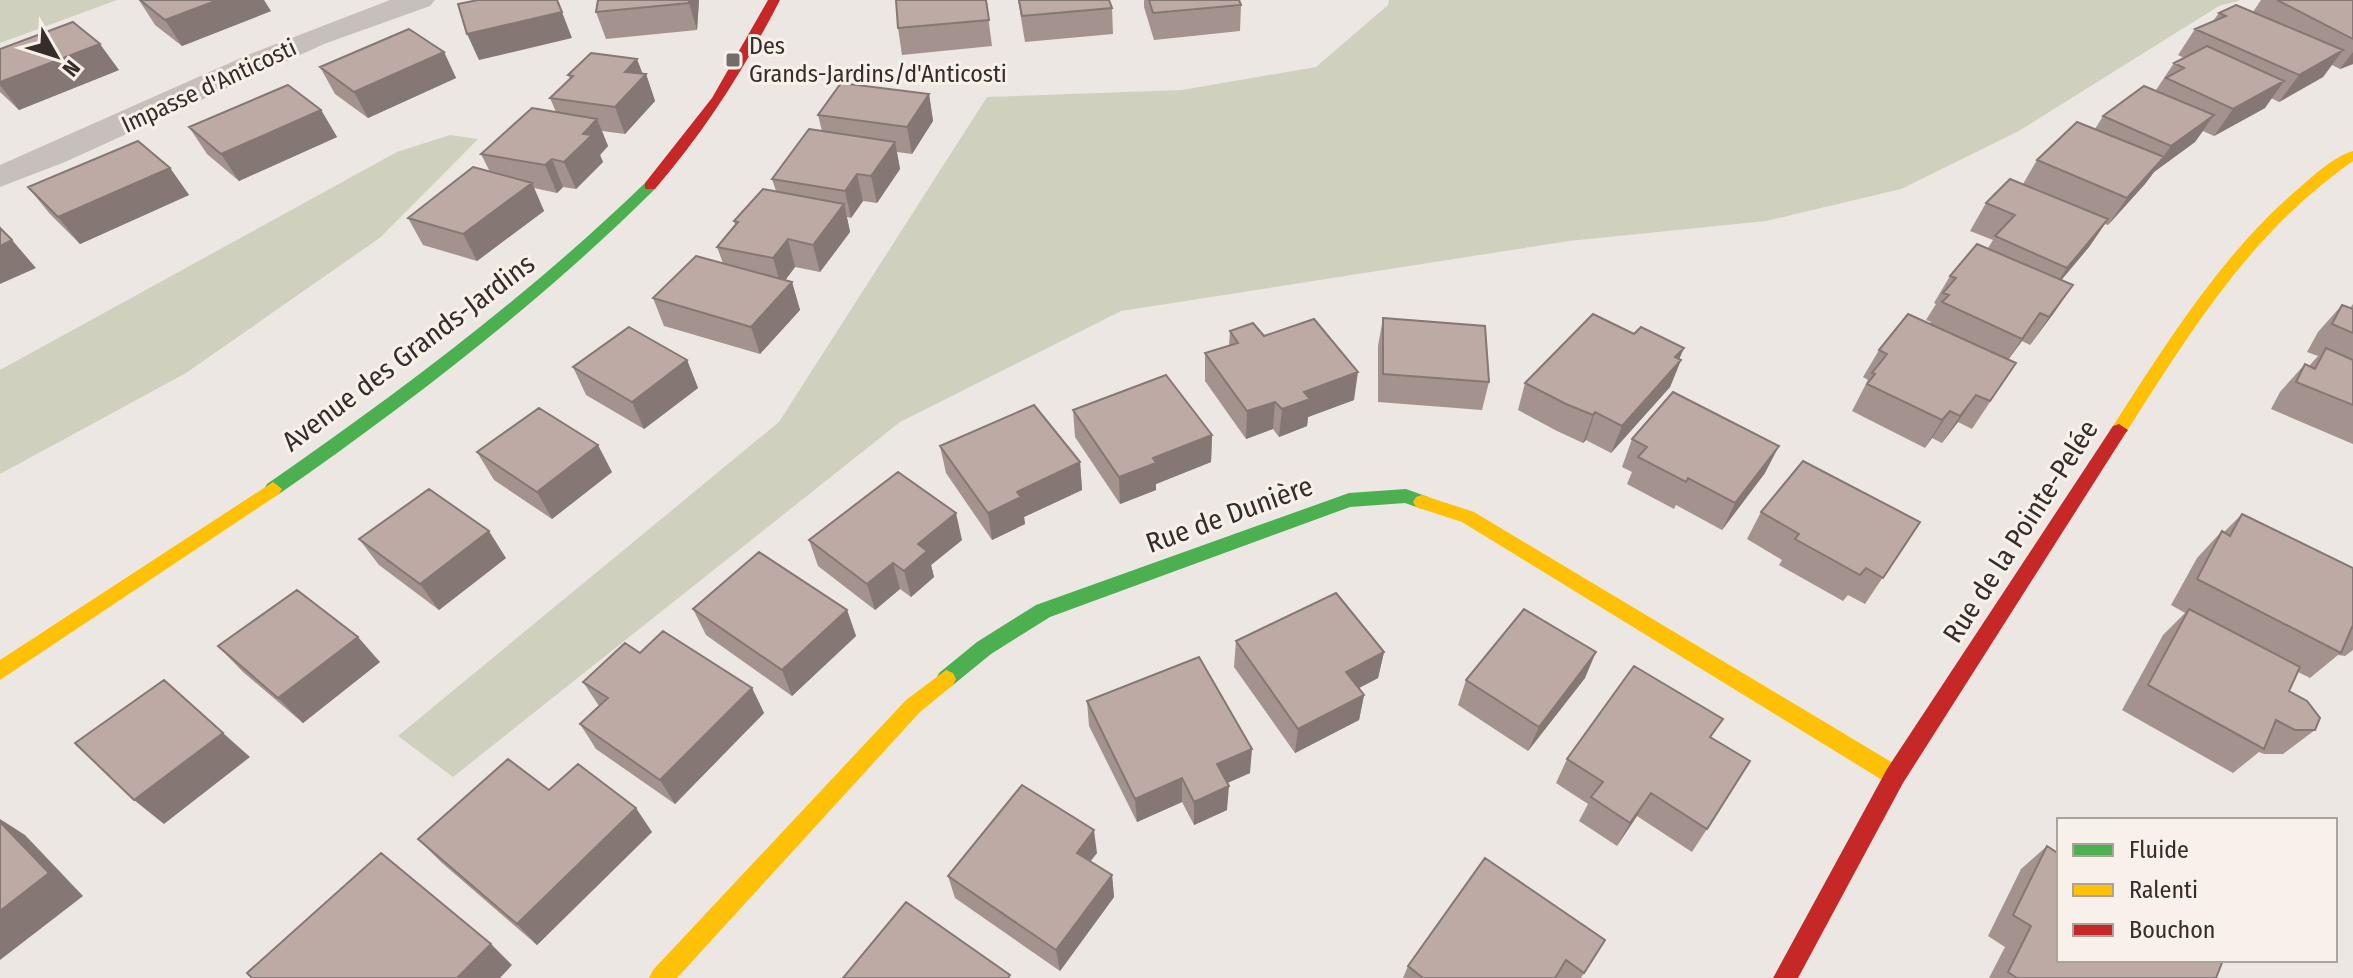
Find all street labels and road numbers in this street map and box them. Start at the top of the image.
street label: Impasse d'Anticosti [117,33,301,139]
street label: Avenue des Grands-Jardins [276,247,541,458]
street label: Rue de la Pointe-Pelée [1936,414,2105,649]
street label: Rue de Dunière [1141,469,1317,560]

